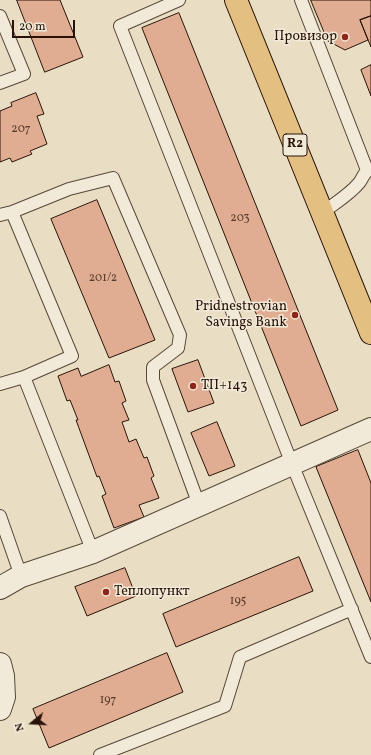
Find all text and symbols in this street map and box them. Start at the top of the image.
scale bar [14,12,77,38]
text: 20 m [19,19,46,35]
place label: Провизор [274,29,337,45]
marker: Провизор [340,32,350,42]
house number: 207 [11,123,31,137]
road number: R2 [283,134,307,156]
house number: 203 [230,212,250,226]
house number: 201/2 [89,272,117,286]
place label: Pridnestrovian Savings Bank [195,299,287,332]
marker: Pridnestrovian Savings Bank [290,310,300,320]
place label: ТП+143 [201,378,247,394]
marker: ТП+143 [188,381,198,391]
place label: Теплопункт [114,584,190,600]
marker: Теплопункт [101,587,111,597]
house number: 195 [230,595,246,609]
house number: 197 [100,694,116,708]
north arrow [12,703,52,743]
text: N [12,721,28,733]

